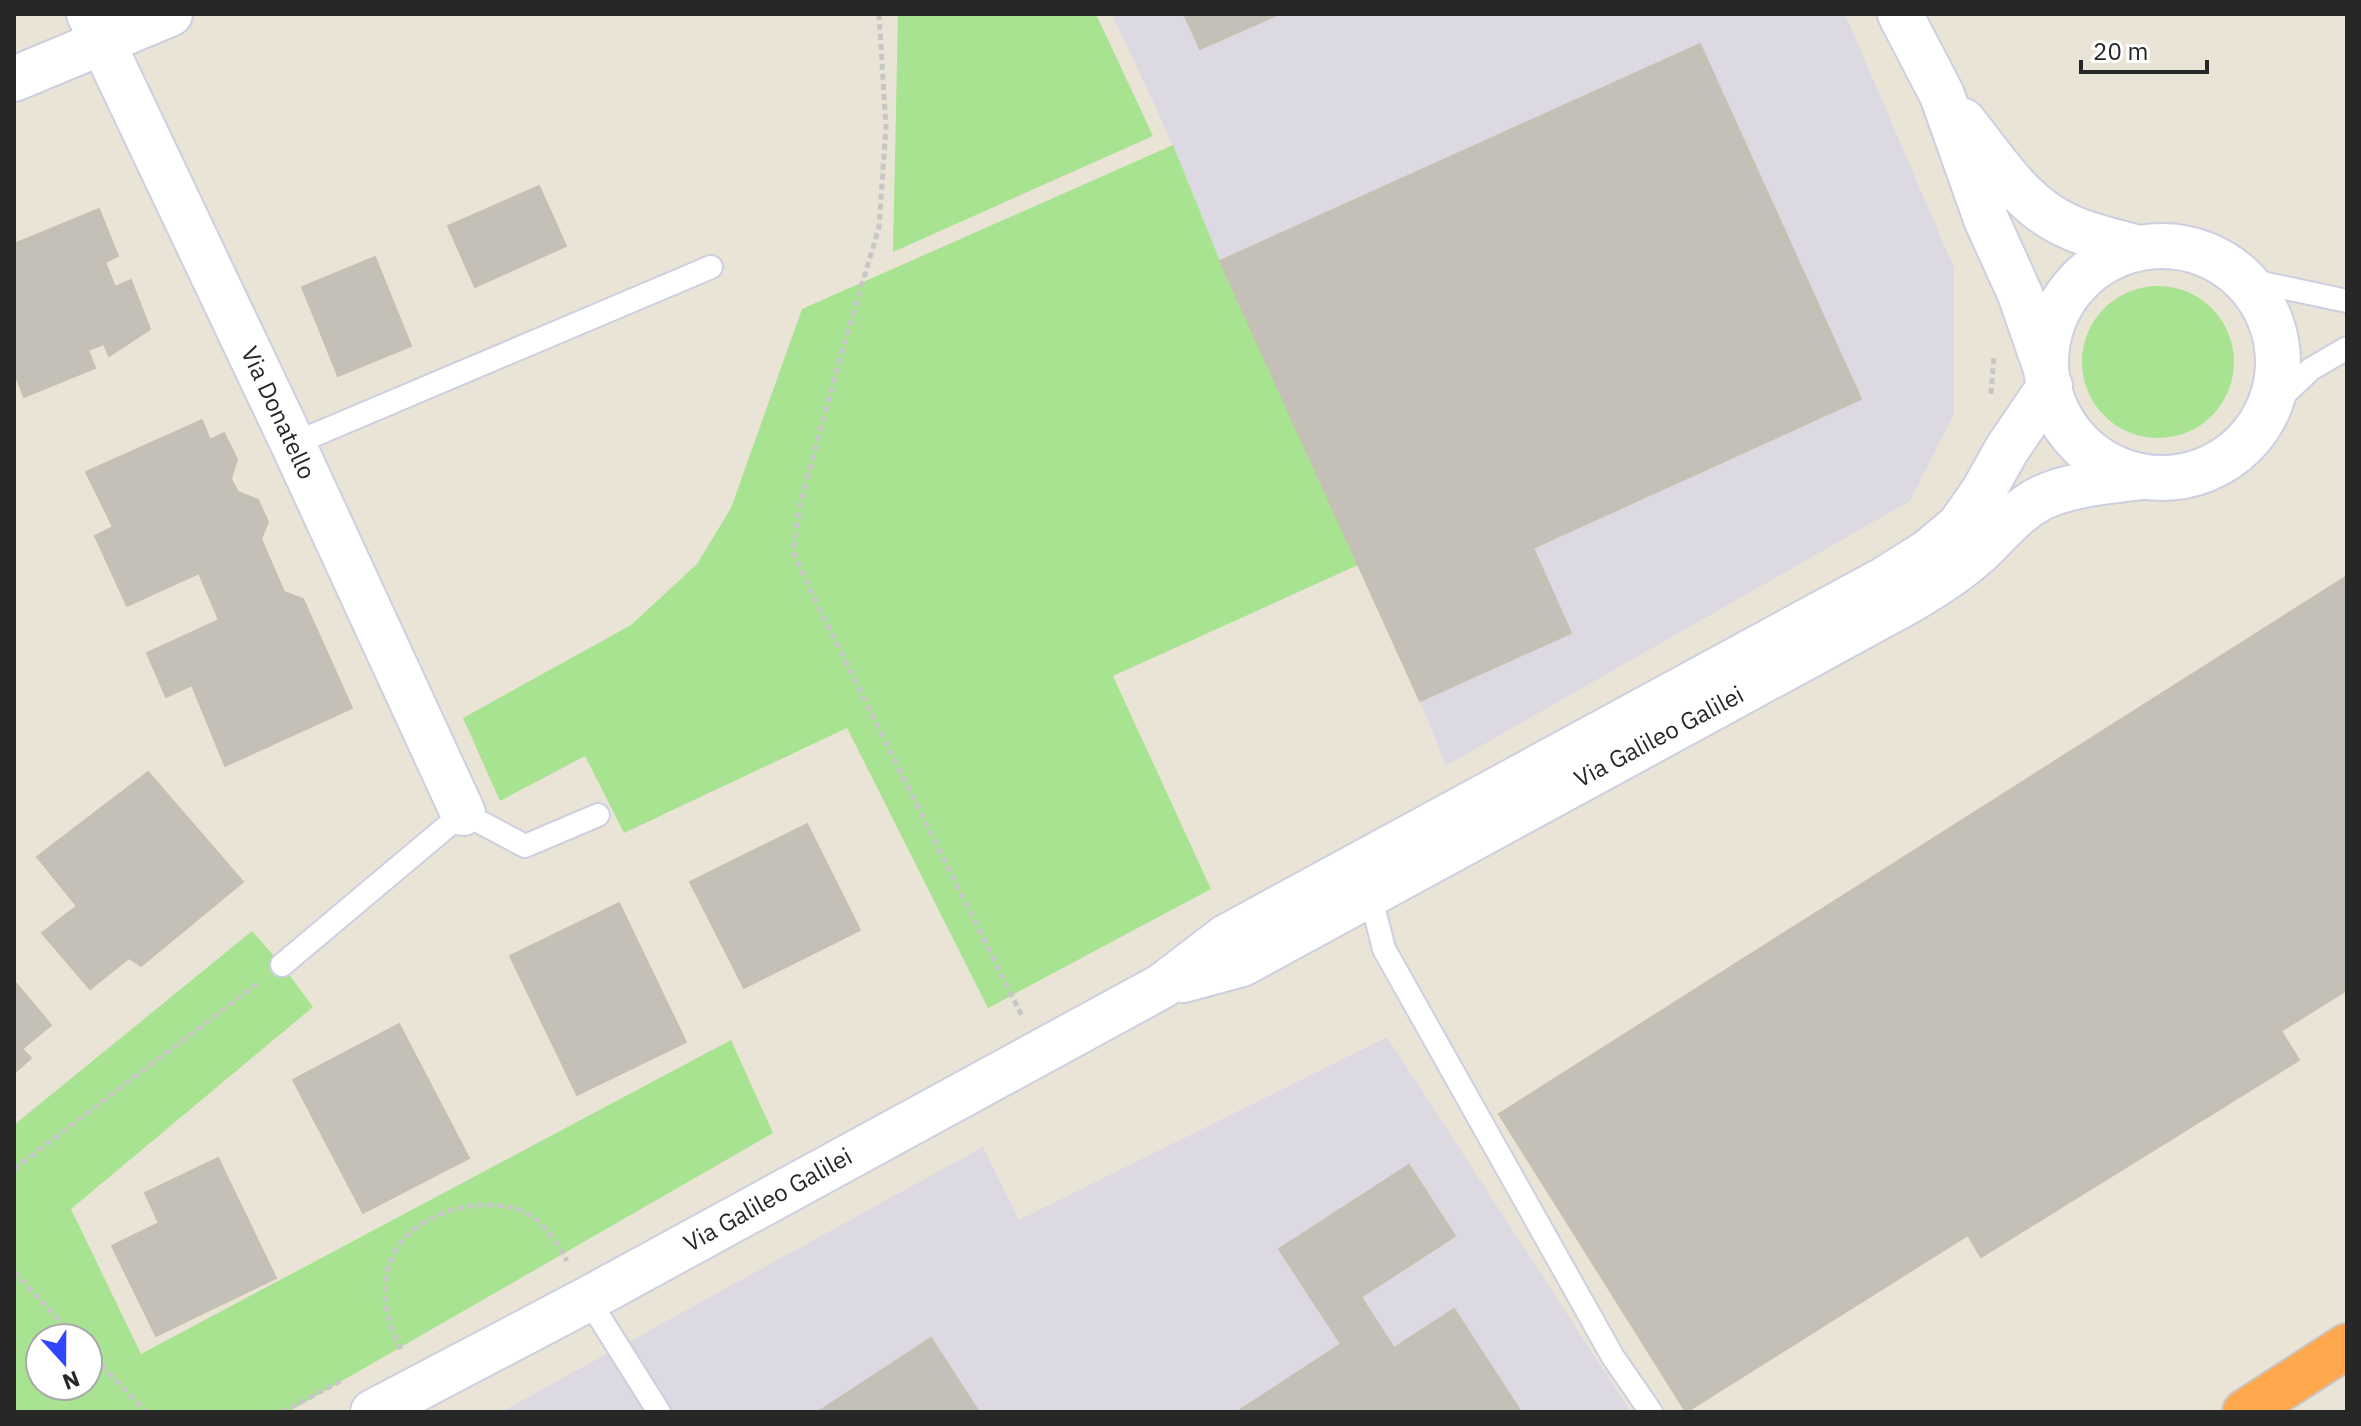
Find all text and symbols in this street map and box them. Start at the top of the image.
scale bar [2081,24,2207,74]
text: 20 m [2093,35,2148,67]
street label: Via Donatello [234,341,324,484]
street label: Via Galileo Galilei [1568,678,1749,794]
street label: Via Galileo Galilei [678,1140,857,1259]
north arrow [24,1322,104,1402]
text: N [59,1365,84,1398]

